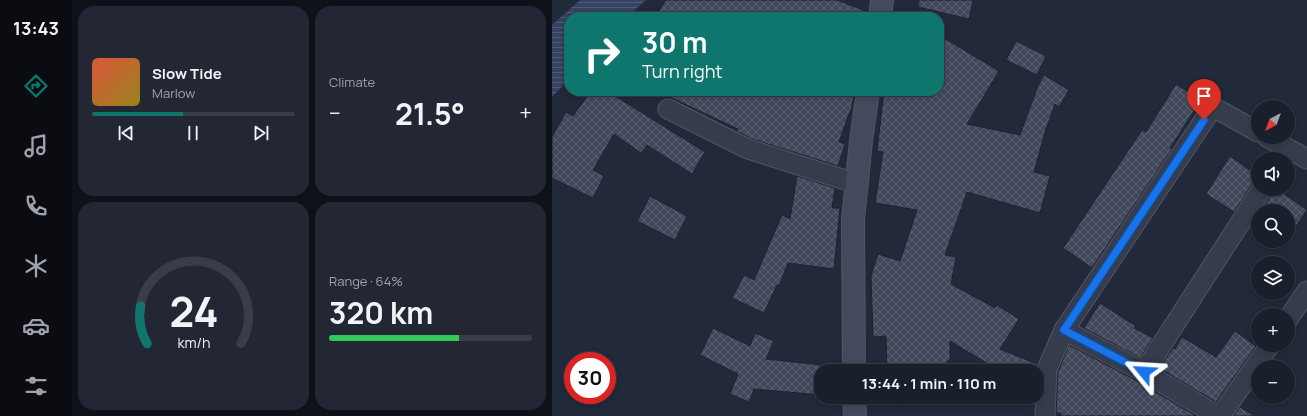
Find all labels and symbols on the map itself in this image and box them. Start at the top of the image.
pin [1187,79,1221,120]
north arrow [1251,100,1295,144]
position arrow [1123,351,1165,393]
speed limit sign: 30 [564,352,616,404]

